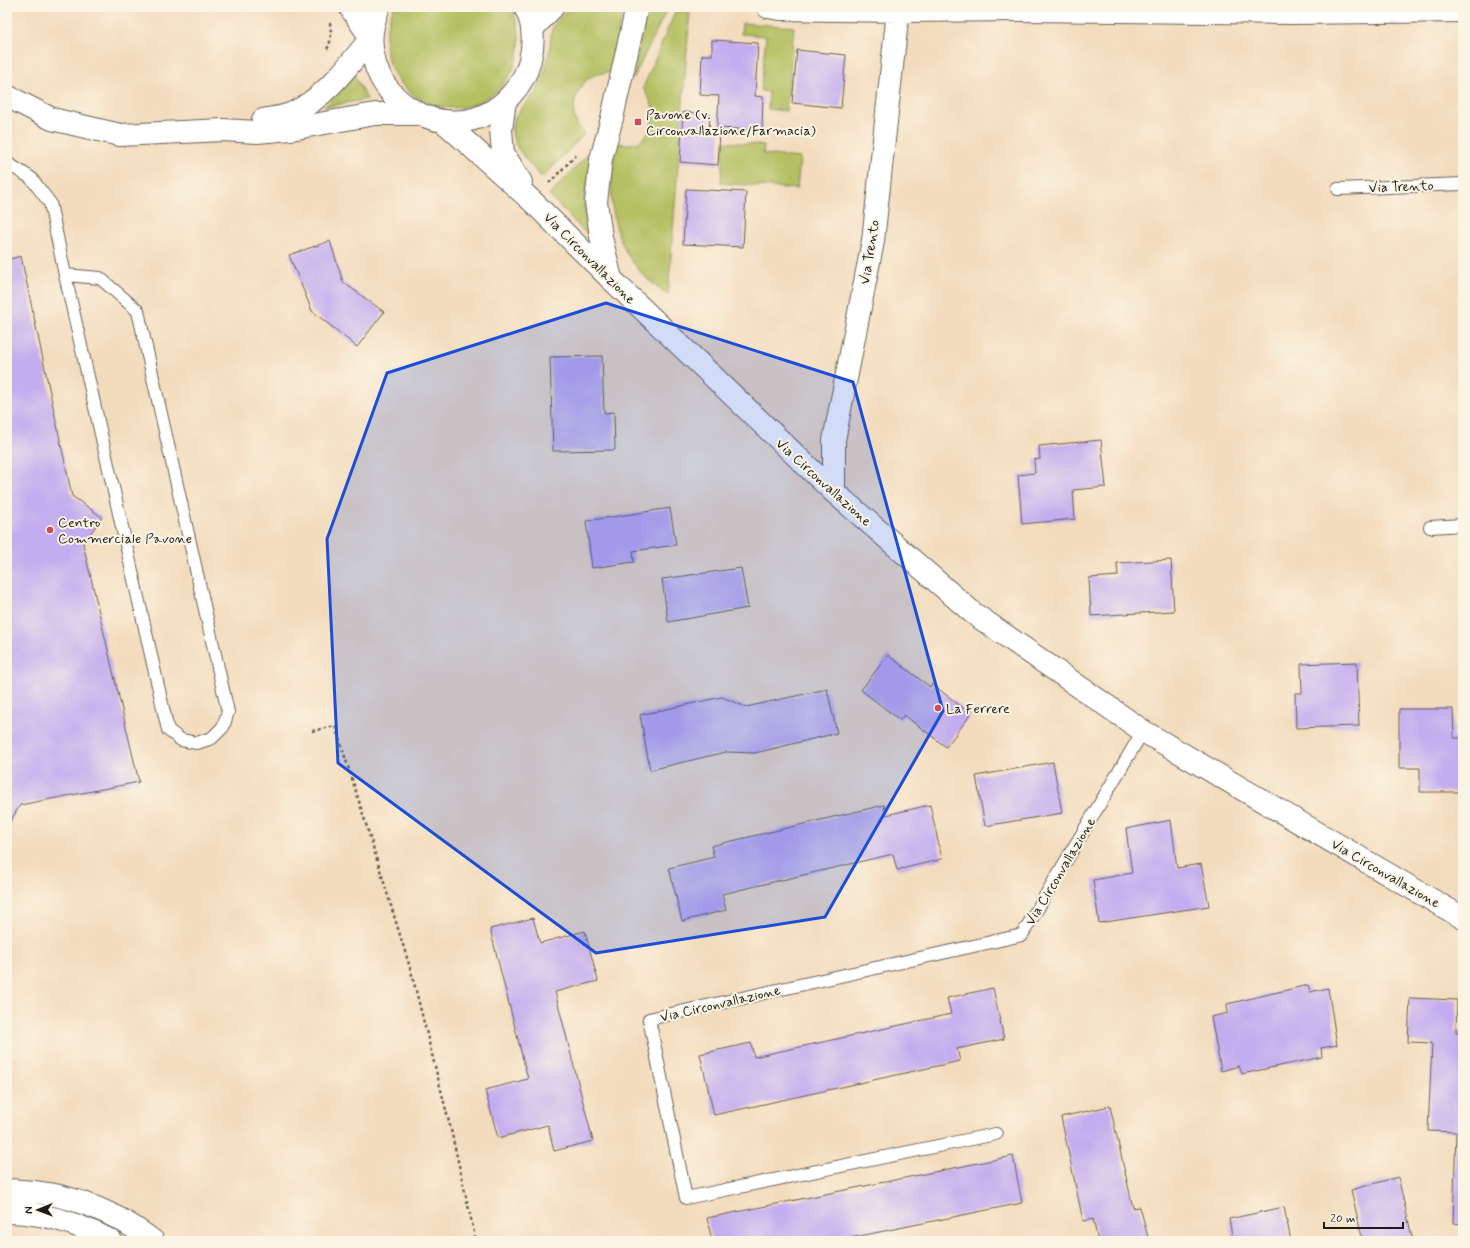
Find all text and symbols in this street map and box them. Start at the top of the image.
place label: Pavone (v. Circonvallazione/Farmacia) [646,106,816,140]
marker: Pavone (v. Circonvallazione/Farmacia) [633,117,643,127]
street label: Via Trento [1368,177,1434,197]
street label: Via Circonvallazione [539,209,639,309]
street label: Via Trento [856,219,884,286]
street label: Via Circonvallazione [772,435,875,531]
place label: Centro Commerciale Pavone [58,514,192,548]
marker: Centro Commerciale Pavone [45,525,55,535]
place label: La Ferrere [946,700,1010,718]
marker: La Ferrere [933,703,943,713]
street label: Via Circonvallazione [1021,814,1100,929]
street label: Via Circonvallazione [1328,835,1444,913]
street label: Via Circonvallazione [658,981,783,1027]
north arrow [18,1190,58,1230]
scale bar [1324,1204,1403,1230]
text: N [22,1206,36,1214]
text: 20 m [1330,1211,1356,1227]

